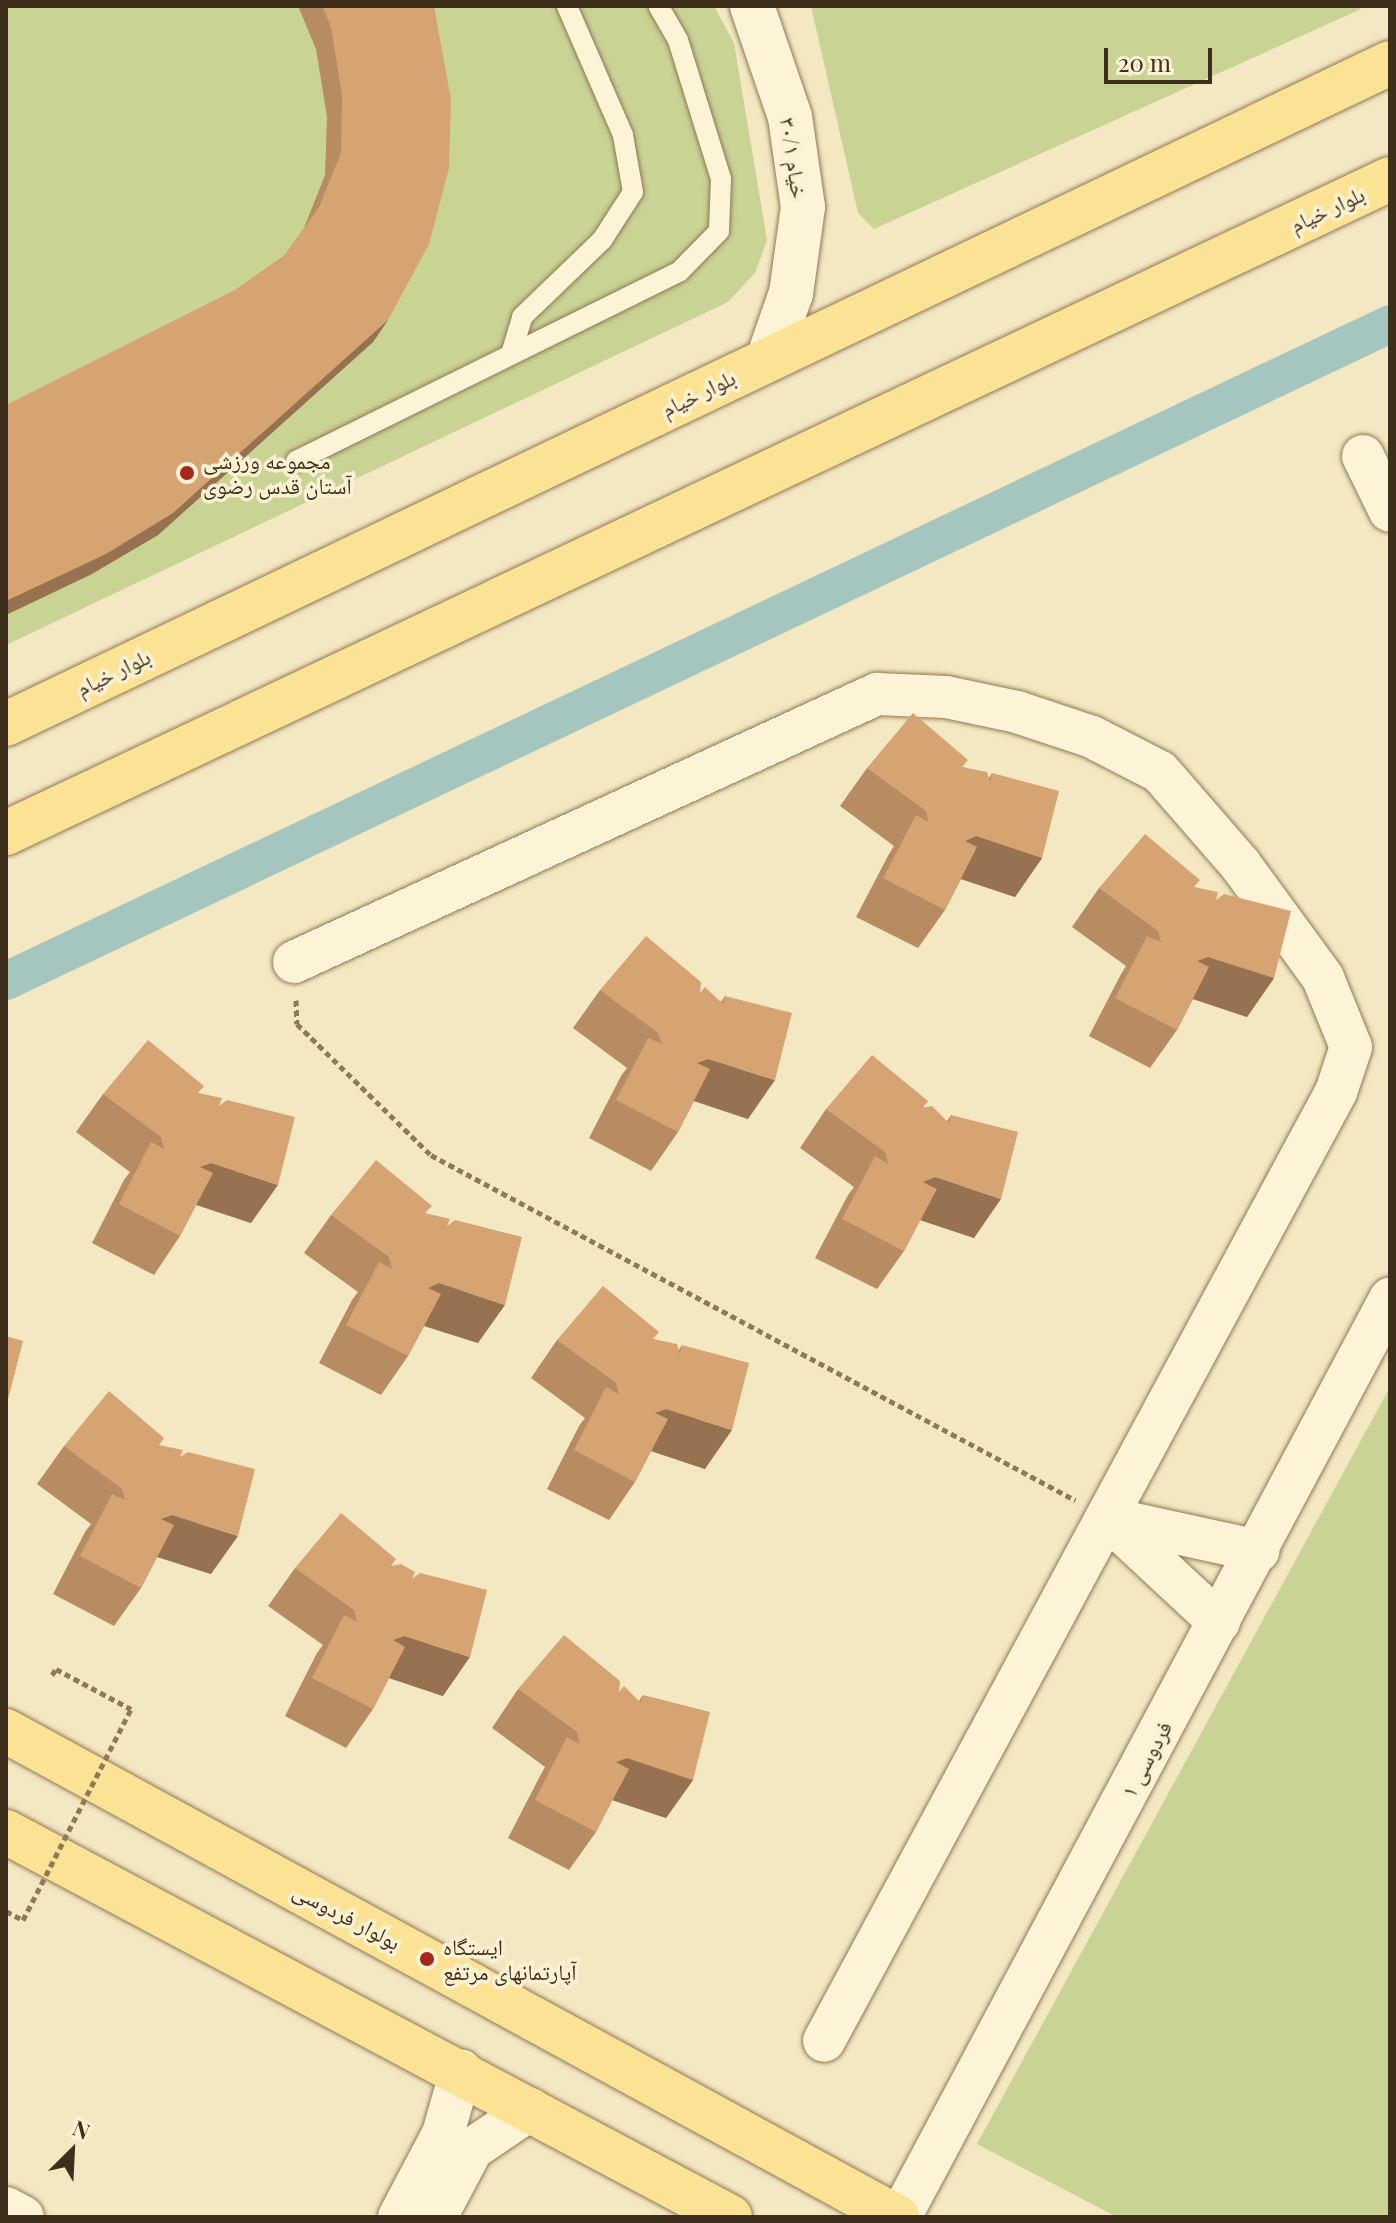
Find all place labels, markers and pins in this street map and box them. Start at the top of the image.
place label: مجموعه ورزشی آستان قدس رضوی [203,447,352,498]
marker: مجموعه ورزشی آستان قدس رضوی [178,464,196,482]
place label: ایستگاه آپارتمانهای مرتفع [443,1933,577,1984]
marker: ایستگاه آپارتمانهای مرتفع [418,1950,436,1968]

